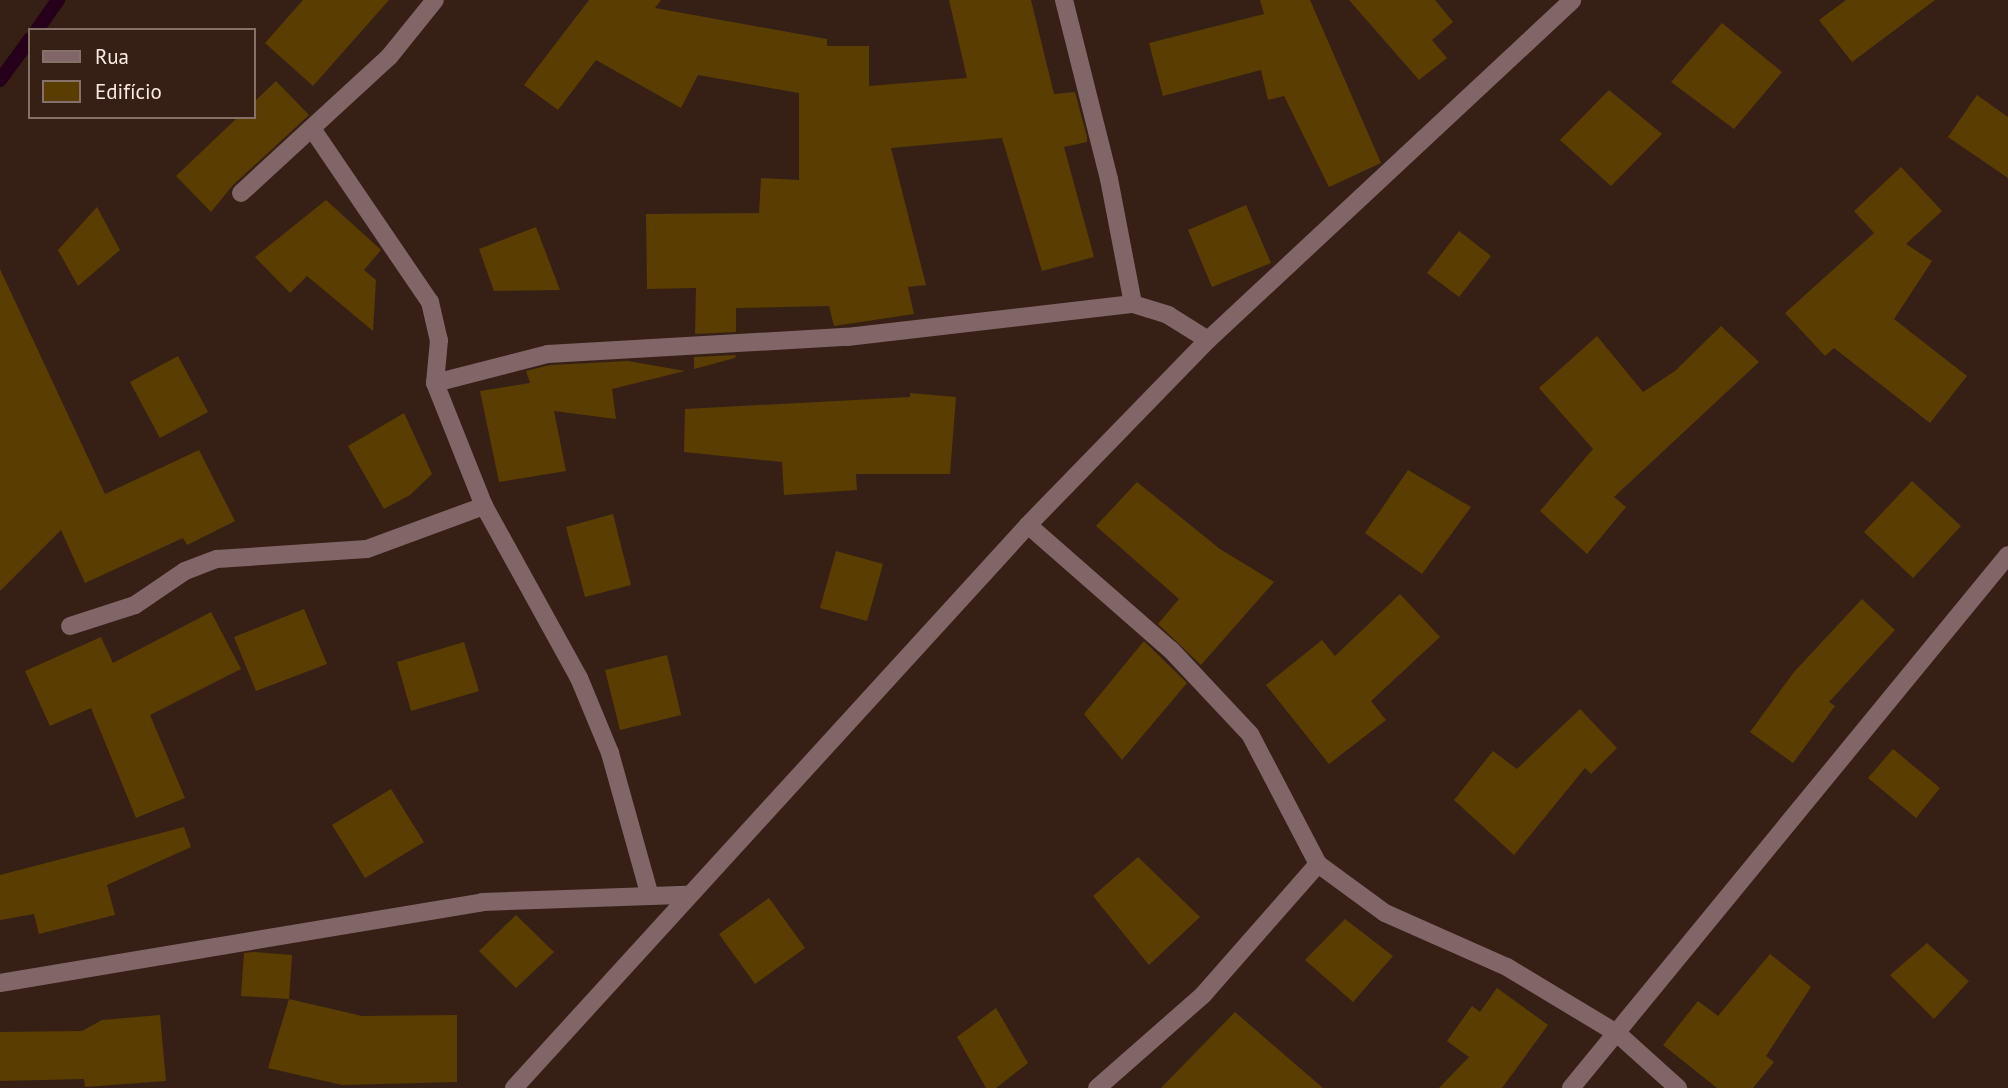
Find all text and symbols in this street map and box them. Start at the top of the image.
legend [28,28,256,119]
text: Rua [95,43,129,70]
text: Edifício [95,78,162,105]

